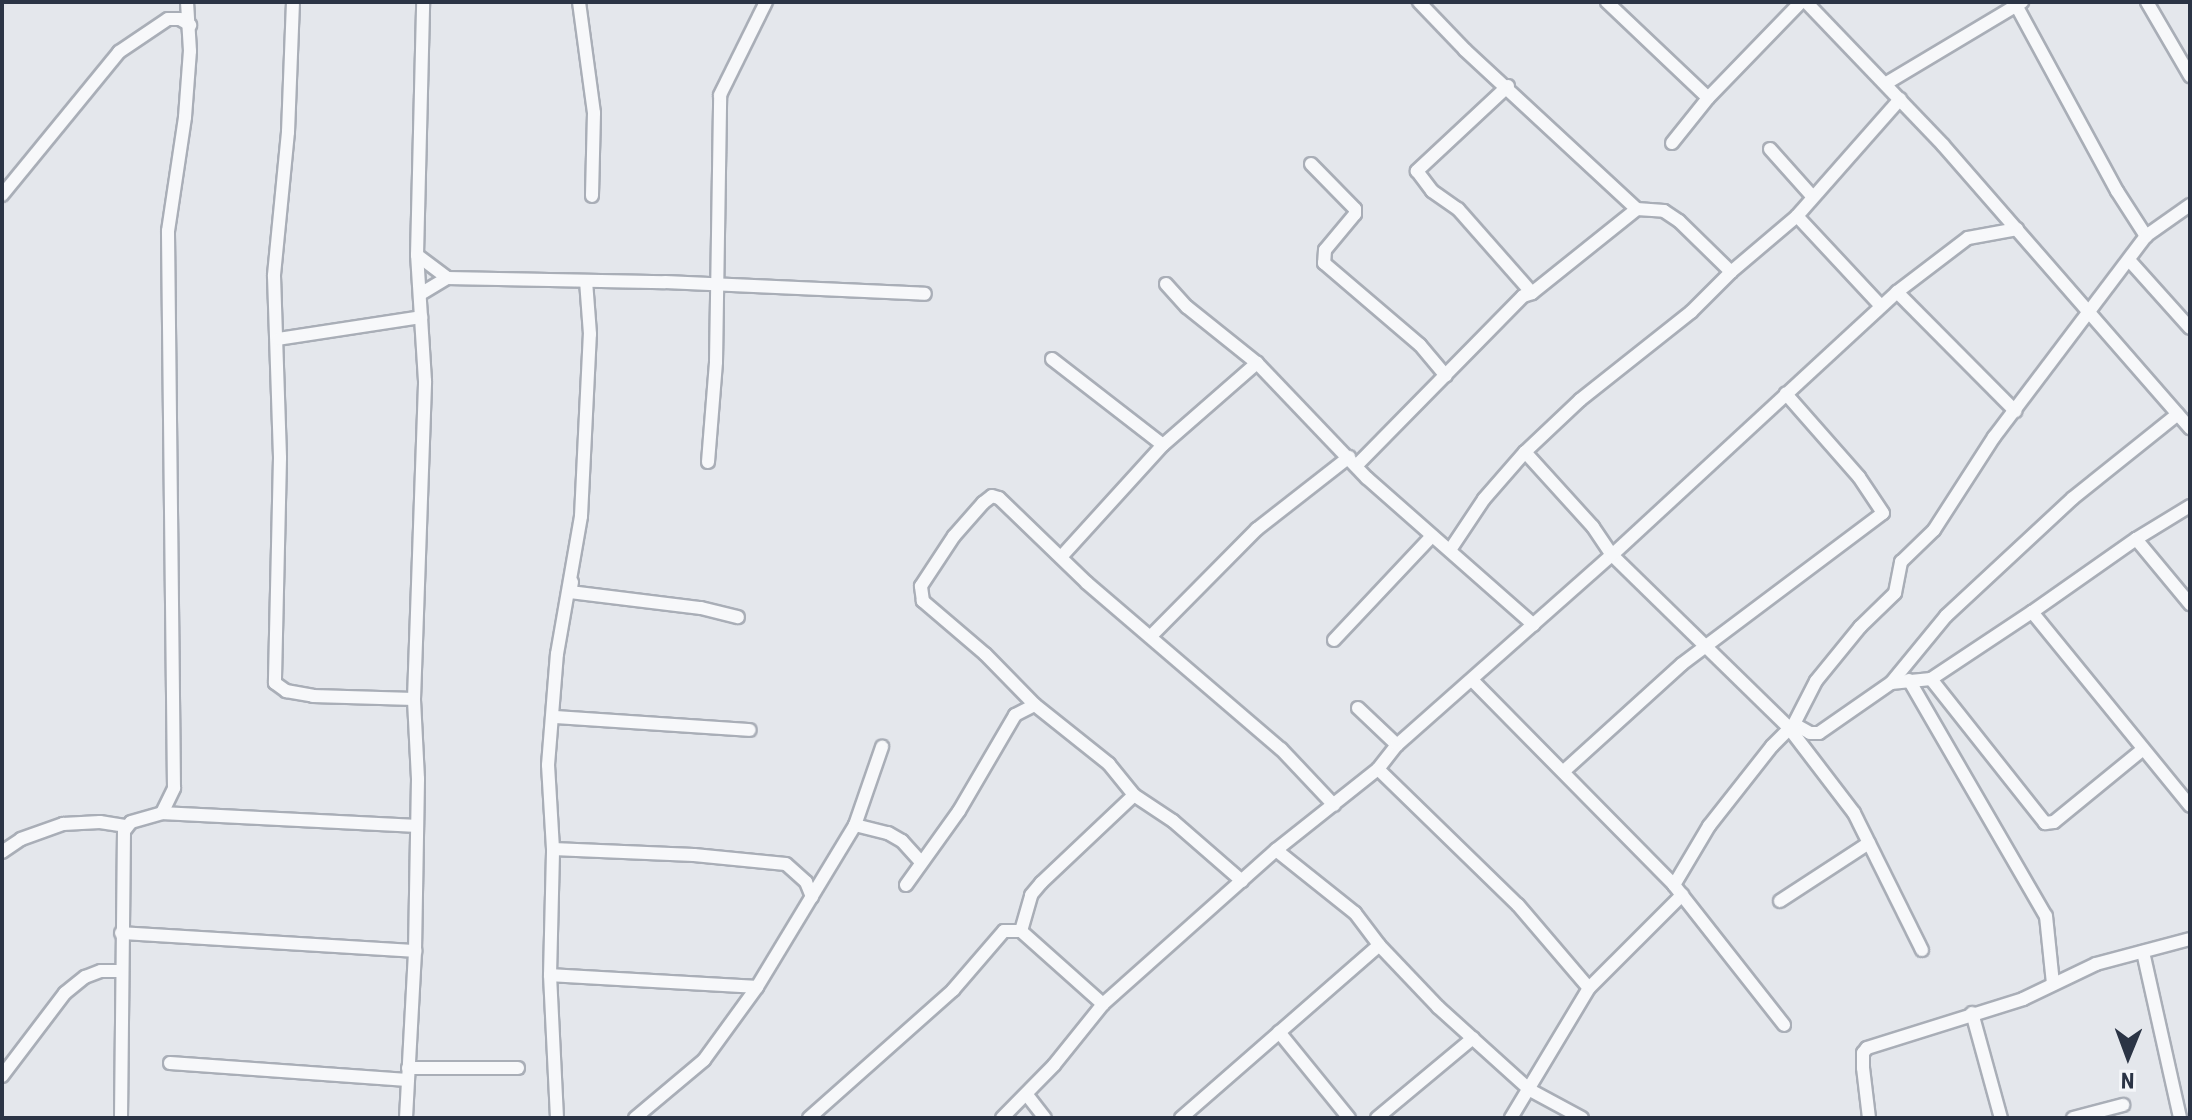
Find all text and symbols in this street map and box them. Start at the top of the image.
north arrow [2088,1016,2168,1096]
text: N [2121,1068,2135,1093]

